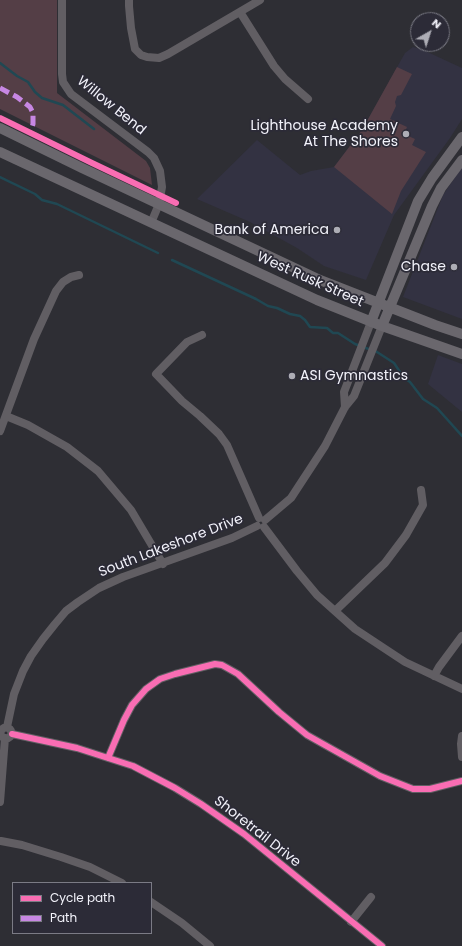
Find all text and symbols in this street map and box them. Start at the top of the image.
north arrow [410,12,450,52]
text: N [429,15,445,32]
street label: Willow Bend [73,73,149,139]
place label: Lighthouse Academy At The Shores [251,118,398,150]
marker: Lighthouse Academy At The Shores [401,129,411,139]
place label: Bank of America [215,222,329,238]
marker: Bank of America [332,225,342,235]
street label: West Rusk Street [254,249,366,311]
place label: Chase [401,259,446,275]
marker: Chase [449,262,459,272]
place label: ASI Gymnastics [300,368,408,384]
marker: ASI Gymnastics [287,371,297,381]
street label: South Lakeshore Drive [96,511,246,581]
street label: Shoretrail Drive [210,793,304,871]
legend [12,882,152,934]
text: Cycle path [50,889,115,906]
text: Path [50,909,77,926]

